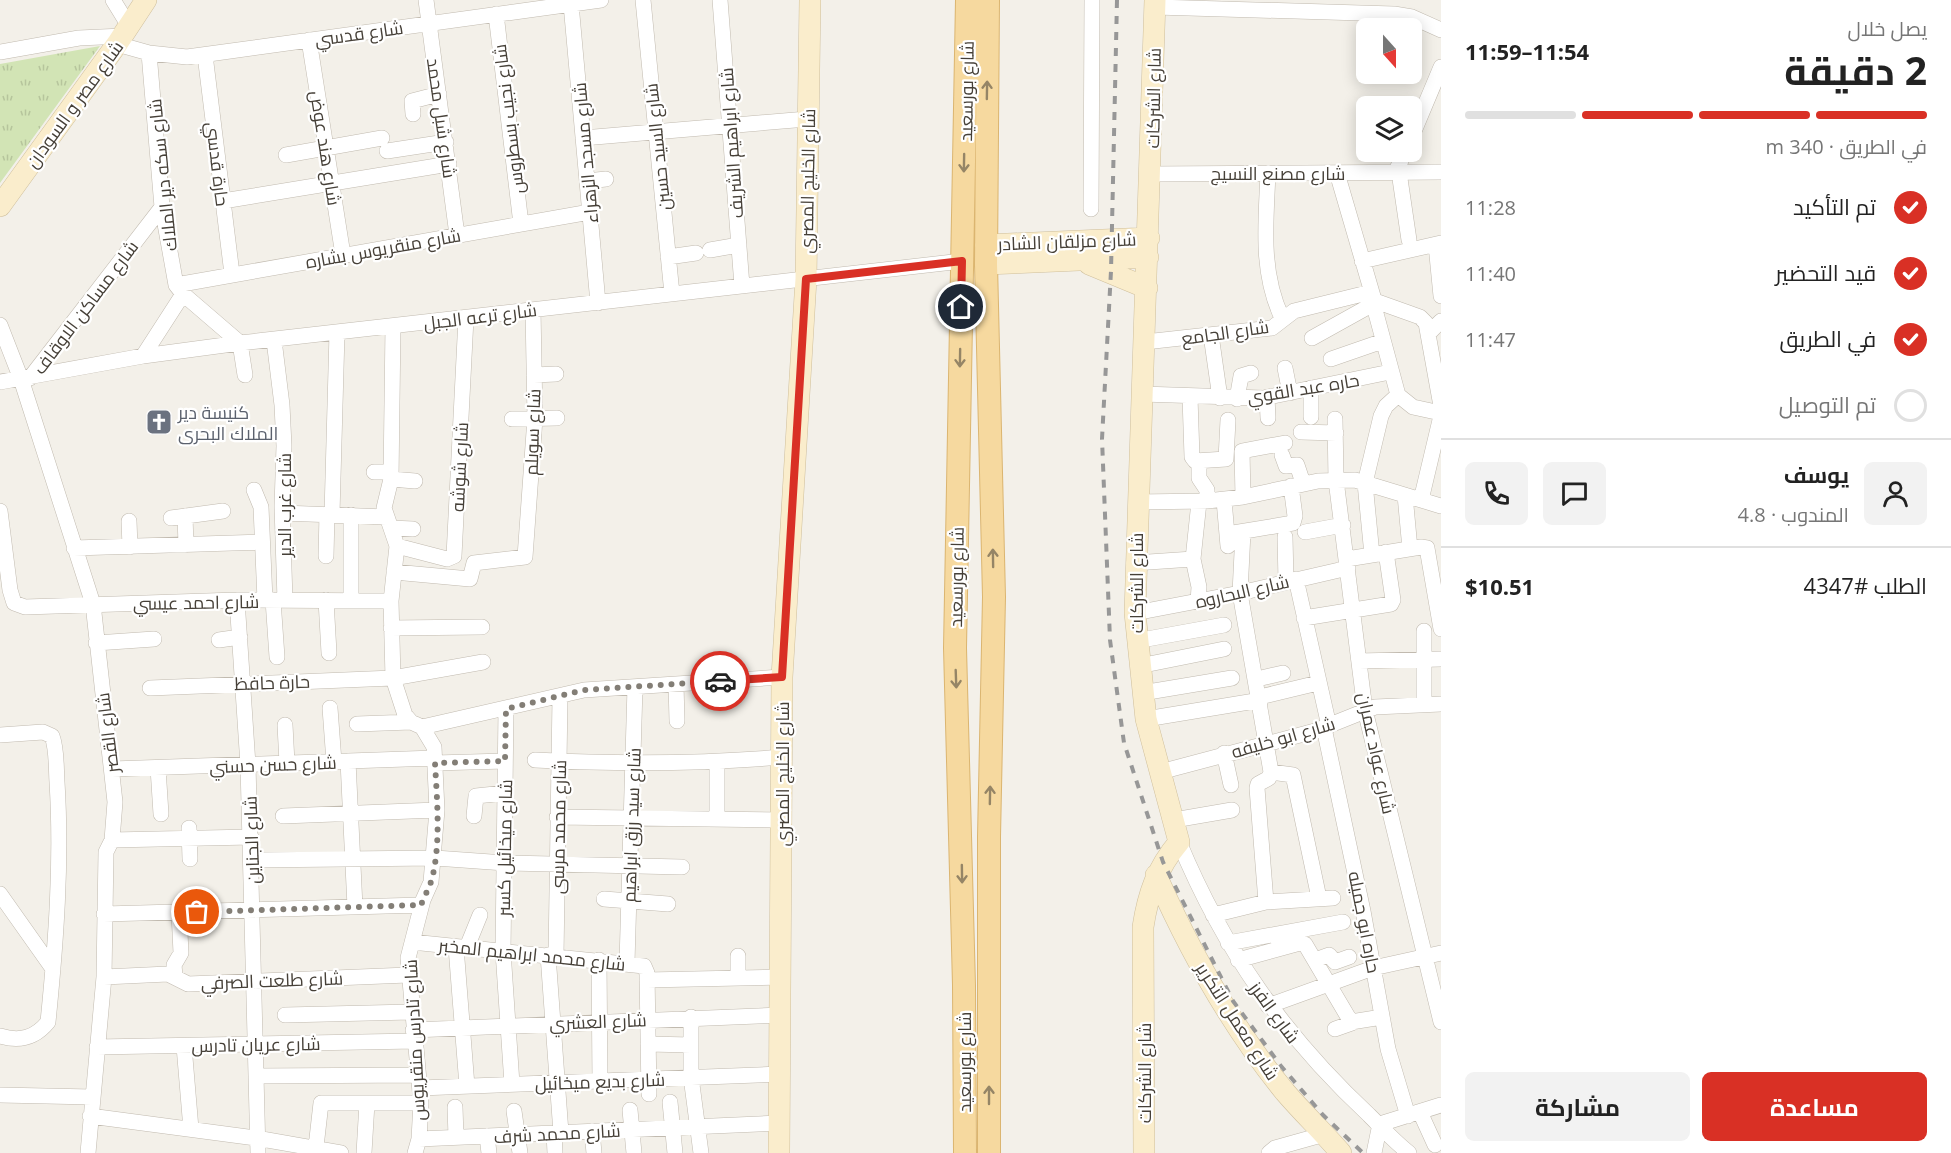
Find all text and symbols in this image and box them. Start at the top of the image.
street label: شارع قدسي [313,15,405,53]
text: يصل خلال [1848,15,1927,42]
north arrow [1356,18,1422,84]
map controls [1356,18,1422,162]
street label: شارع مصر و السودان [20,36,129,173]
text: 11:54–11:59 [1465,36,1589,66]
street label: شارع بورسعيد [953,40,980,142]
street label: شارع نجيب بسطروس [487,43,530,195]
text: 2 دقيقة [1784,43,1927,96]
street label: شارع الشركات [1140,47,1167,149]
street label: شارع شبل محمد [421,56,462,180]
street label: شارع ابراهيم الشريف [714,67,749,219]
one-way arrow [981,80,993,100]
street label: شارع مسجد الزهراء [567,81,604,224]
street label: شارع السيد حسين [638,82,677,212]
street label: شارع هند عوض [304,89,347,207]
button: layers [1356,96,1422,162]
street label: شارع سكه دير الملاك [142,98,183,252]
street label: شارع الخليج المصري [794,108,823,254]
street label: حارة قدسي [199,120,235,208]
text: في الطريق · 340 m [1766,133,1927,160]
one-way arrow [958,153,970,173]
street label: شارع مصنع النسيج [1211,161,1345,186]
text: تم التأكيد [1793,191,1876,221]
icon: check [1894,191,1927,224]
text: 11:28 [1465,194,1516,221]
street label: شارع منقريوس بشاره [303,223,463,274]
street label: شارع مزلقان الشادر [996,227,1137,256]
street label: شارع مساكن الاوقاف [27,235,144,379]
text: قيد التحضير [1775,257,1876,287]
icon: check [1894,257,1927,290]
text: 11:40 [1465,260,1516,287]
pin [935,281,986,332]
icon: home [944,290,977,323]
street label: شارع ترعه الجبل [422,297,538,336]
street label: شارع الجامع [1180,314,1271,351]
text: في الطريق [1779,323,1876,353]
icon: check [1894,323,1927,356]
text: 11:47 [1465,326,1516,353]
one-way arrow [954,348,966,368]
street label: حاره عبد القوي [1245,367,1361,412]
street label: شارع سويلم [518,388,547,476]
text: تم التوصيل [1779,389,1876,419]
place label: كنيسة دير الملاك البحرى [177,400,278,445]
church icon: كنيسة دير الملاك البحرى [144,407,174,437]
street label: شارع شوشه [445,421,474,513]
street label: شارع غرب الدير [272,453,297,558]
text: يوسف [1784,459,1849,489]
button: phone [1465,462,1528,525]
button: chat [1543,462,1606,525]
button: person [1864,462,1927,525]
text: المندوب · 4.8 [1738,501,1849,528]
street label: شارع بورسعيد [943,526,970,628]
street label: شارع الشركات [1124,533,1149,633]
one-way arrow [987,548,998,568]
street label: شارع البحاروه [1193,569,1292,614]
text: الطلب #4347 [1804,570,1927,600]
text: $10.51 [1465,571,1534,601]
street label: شارع احمد عيسي [133,589,259,617]
courier [690,651,750,711]
icon: car [704,665,737,698]
street label: حارة حافظ [234,669,310,695]
one-way arrow [950,669,962,689]
street label: شارع عواد عمران [1351,690,1402,816]
street label: شارع القصر [90,691,125,776]
street label: شارع الخليج المصري [770,701,797,847]
street label: شارع ابو خليفه [1228,711,1338,764]
street label: شارع سيد رزق ابراهيم [616,747,647,903]
street label: شارع حسن حسني [209,750,337,781]
street label: شارع محمد مرسى [545,760,572,894]
street label: شارع ميخائيل كسبر [491,779,518,918]
one-way arrow [984,785,995,805]
street label: شارع الجناين [237,795,266,884]
one-way arrow [956,864,968,884]
street label: حاره ابو جميله [1343,869,1387,975]
pin [171,886,222,937]
icon: bag [180,895,213,928]
street label: شارع محمد ابراهيم المخبر [436,932,627,977]
street label: شارع معمل التكرير [1190,957,1285,1085]
street label: شارع تادرس منقريوس [398,959,431,1121]
street label: شارع طلعت الصرفي [200,966,344,997]
street label: شارع الفرز [1243,975,1306,1048]
street label: شارع العشري [549,1007,647,1038]
street label: شارع بورسعيد [952,1012,977,1112]
street label: شارع الشركات [1132,1023,1157,1123]
street label: شارع عريان تادرس [191,1031,321,1058]
street label: شارع بديع ميخائيل [534,1067,666,1096]
button: مشاركة [1465,1072,1690,1141]
button: مساعدة [1702,1072,1927,1141]
one-way arrow [983,1085,995,1105]
street label: شارع محمد شرف [493,1118,621,1149]

